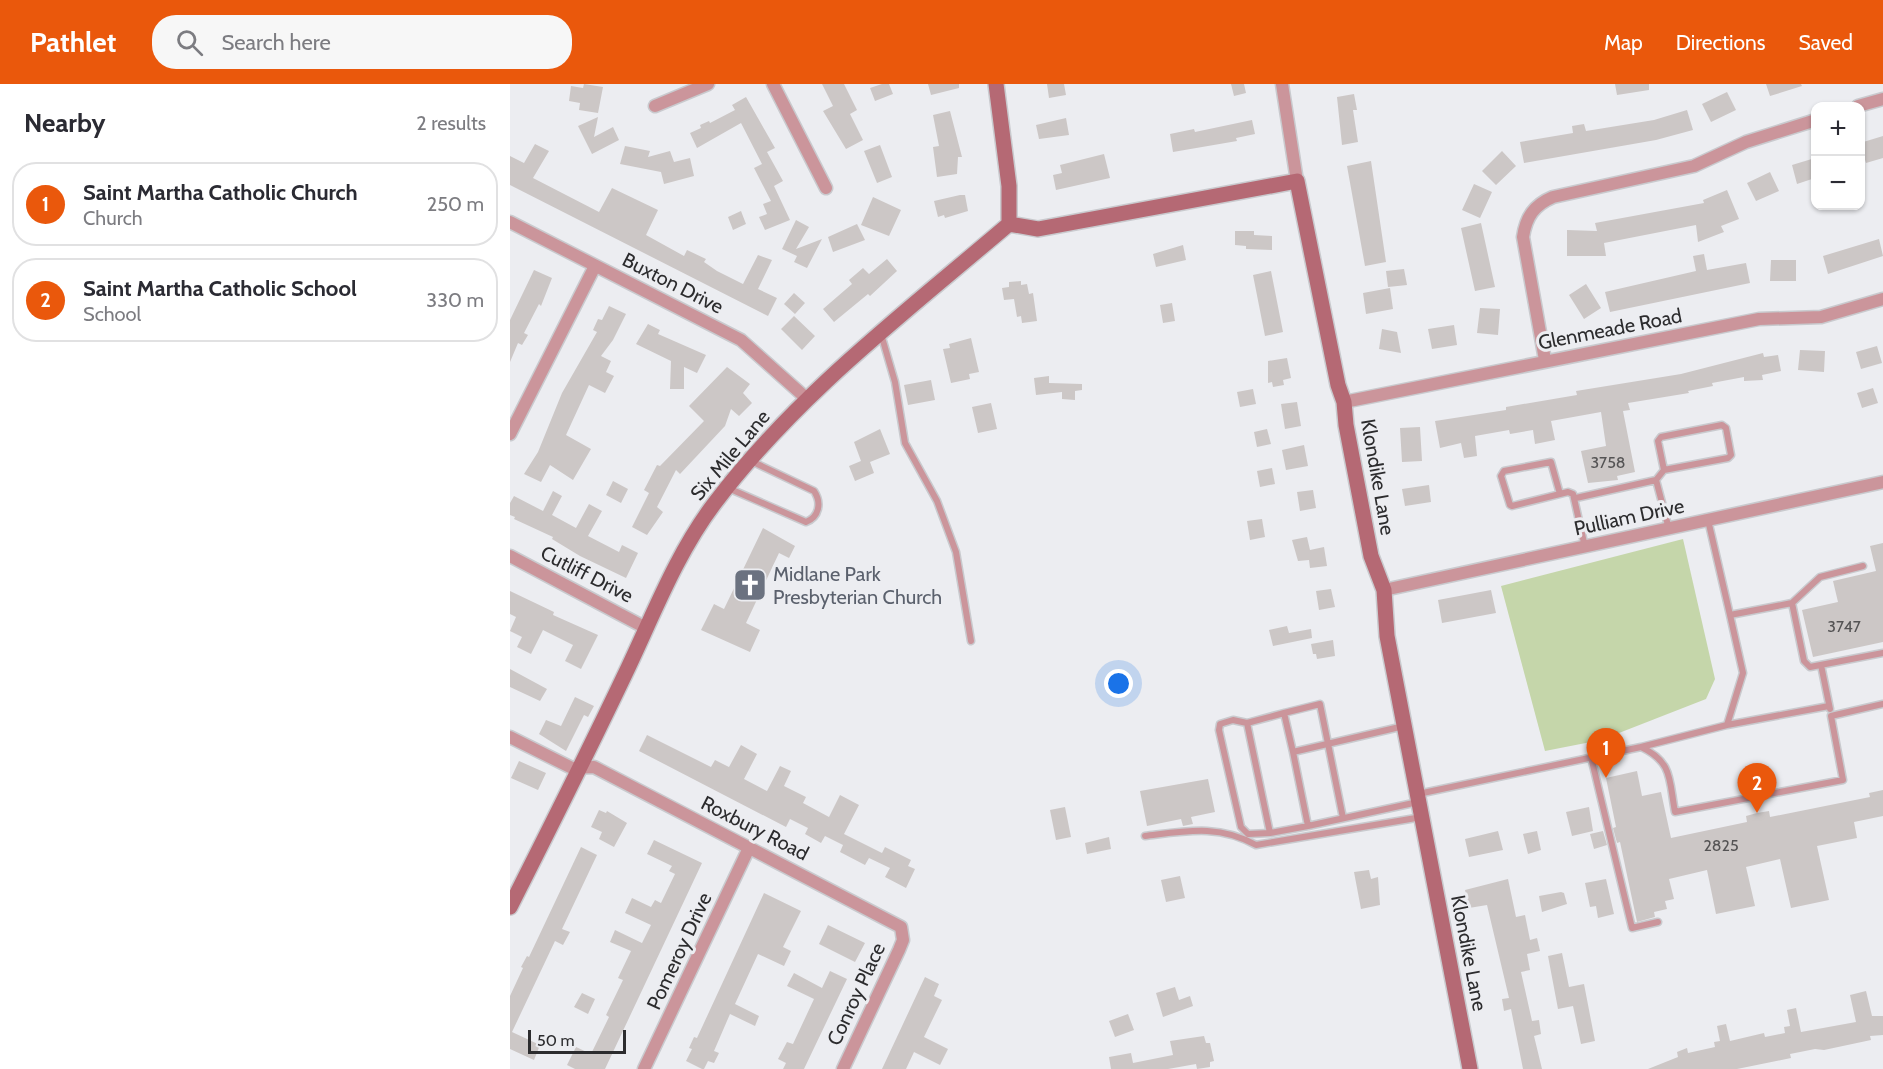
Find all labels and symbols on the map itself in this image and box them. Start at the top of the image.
street label: Buxton Drive [619,247,727,319]
street label: Glenmeade Road [1536,303,1684,355]
street label: Six Mile Lane [685,405,775,505]
street label: Klondike Lane [1356,417,1400,537]
house number: 3758 [1590,453,1626,472]
street label: Pulliam Drive [1572,494,1686,540]
street label: Cutliff Drive [537,540,637,608]
place label: Midlane Park Presbyterian Church [773,562,942,609]
church icon: Midlane Park Presbyterian Church [732,567,768,603]
house number: 3747 [1827,617,1861,636]
your location [1104,669,1133,698]
pin: 1 [1586,728,1626,778]
pin: 2 [1738,764,1776,813]
street label: Roxbury Road [697,791,813,865]
house number: 2825 [1703,836,1739,855]
street label: Pomeroy Drive [641,889,717,1013]
street label: Klondike Lane [1446,893,1492,1013]
street label: Conroy Place [822,939,890,1049]
scale bar [528,1027,626,1054]

